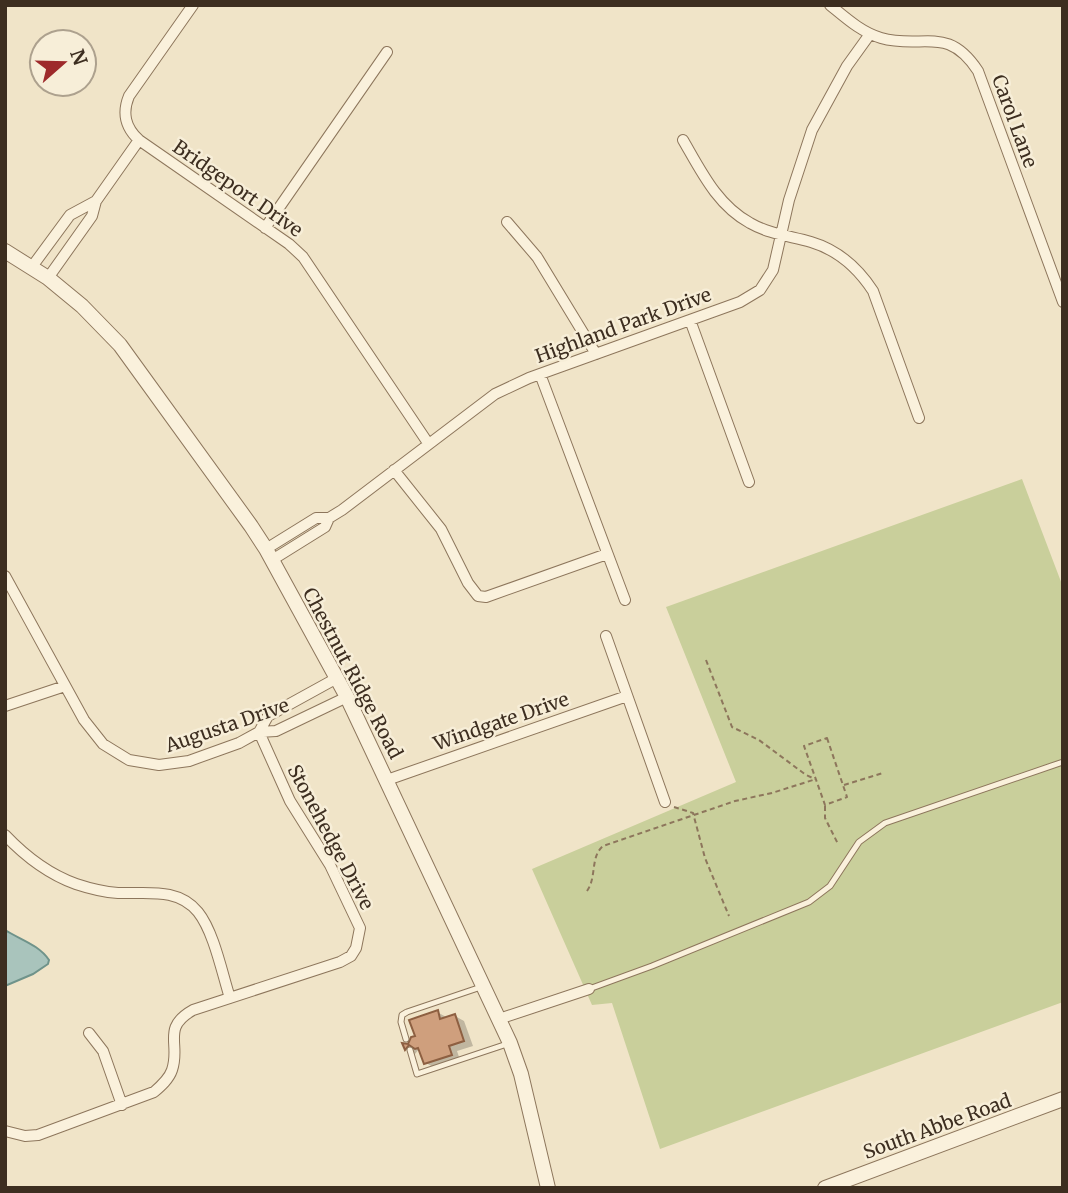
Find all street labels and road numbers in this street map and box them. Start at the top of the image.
street label: Carol Lane [987,71,1043,171]
street label: Bridgeport Drive [168,134,308,242]
street label: Highland Park Drive [532,282,714,368]
street label: Chestnut Ridge Road [298,583,408,763]
street label: Windgate Drive [429,687,572,756]
street label: Augusta Drive [161,693,292,758]
street label: Stonehedge Drive [283,760,379,914]
street label: South Abbe Road [860,1088,1014,1164]

